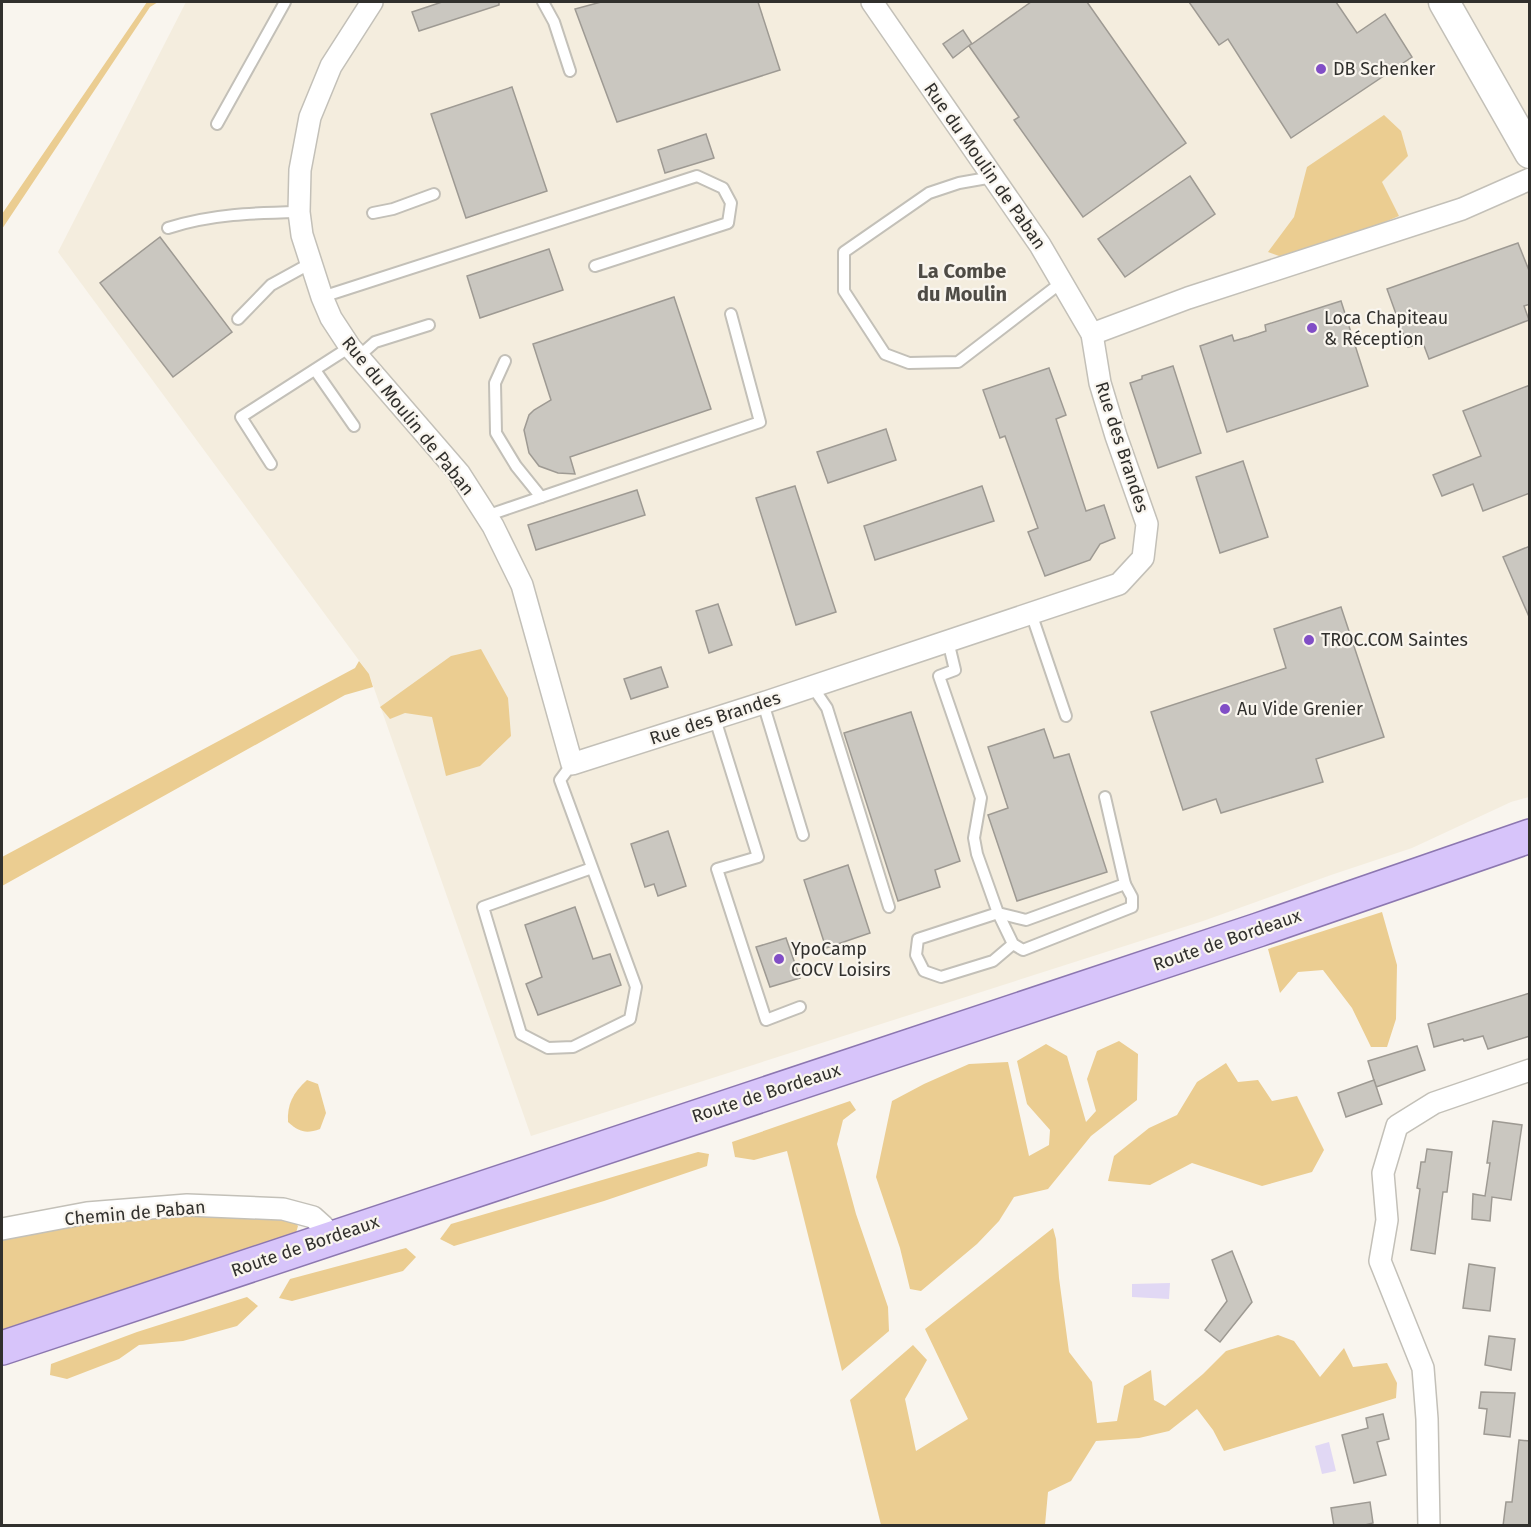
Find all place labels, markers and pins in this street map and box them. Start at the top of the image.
place label: DB Schenker [1333,58,1435,80]
marker: DB Schenker [1314,62,1328,76]
place label: Loca Chapiteau & Réception [1324,307,1448,350]
marker: Loca Chapiteau & Réception [1305,321,1319,335]
place label: TROC.COM Saintes [1321,629,1468,651]
marker: TROC.COM Saintes [1302,633,1316,647]
place label: Au Vide Grenier [1237,698,1363,720]
marker: Au Vide Grenier [1218,702,1232,716]
place label: YpoCamp COCV Loisirs [791,938,891,981]
marker: YpoCamp COCV Loisirs [772,952,786,966]

